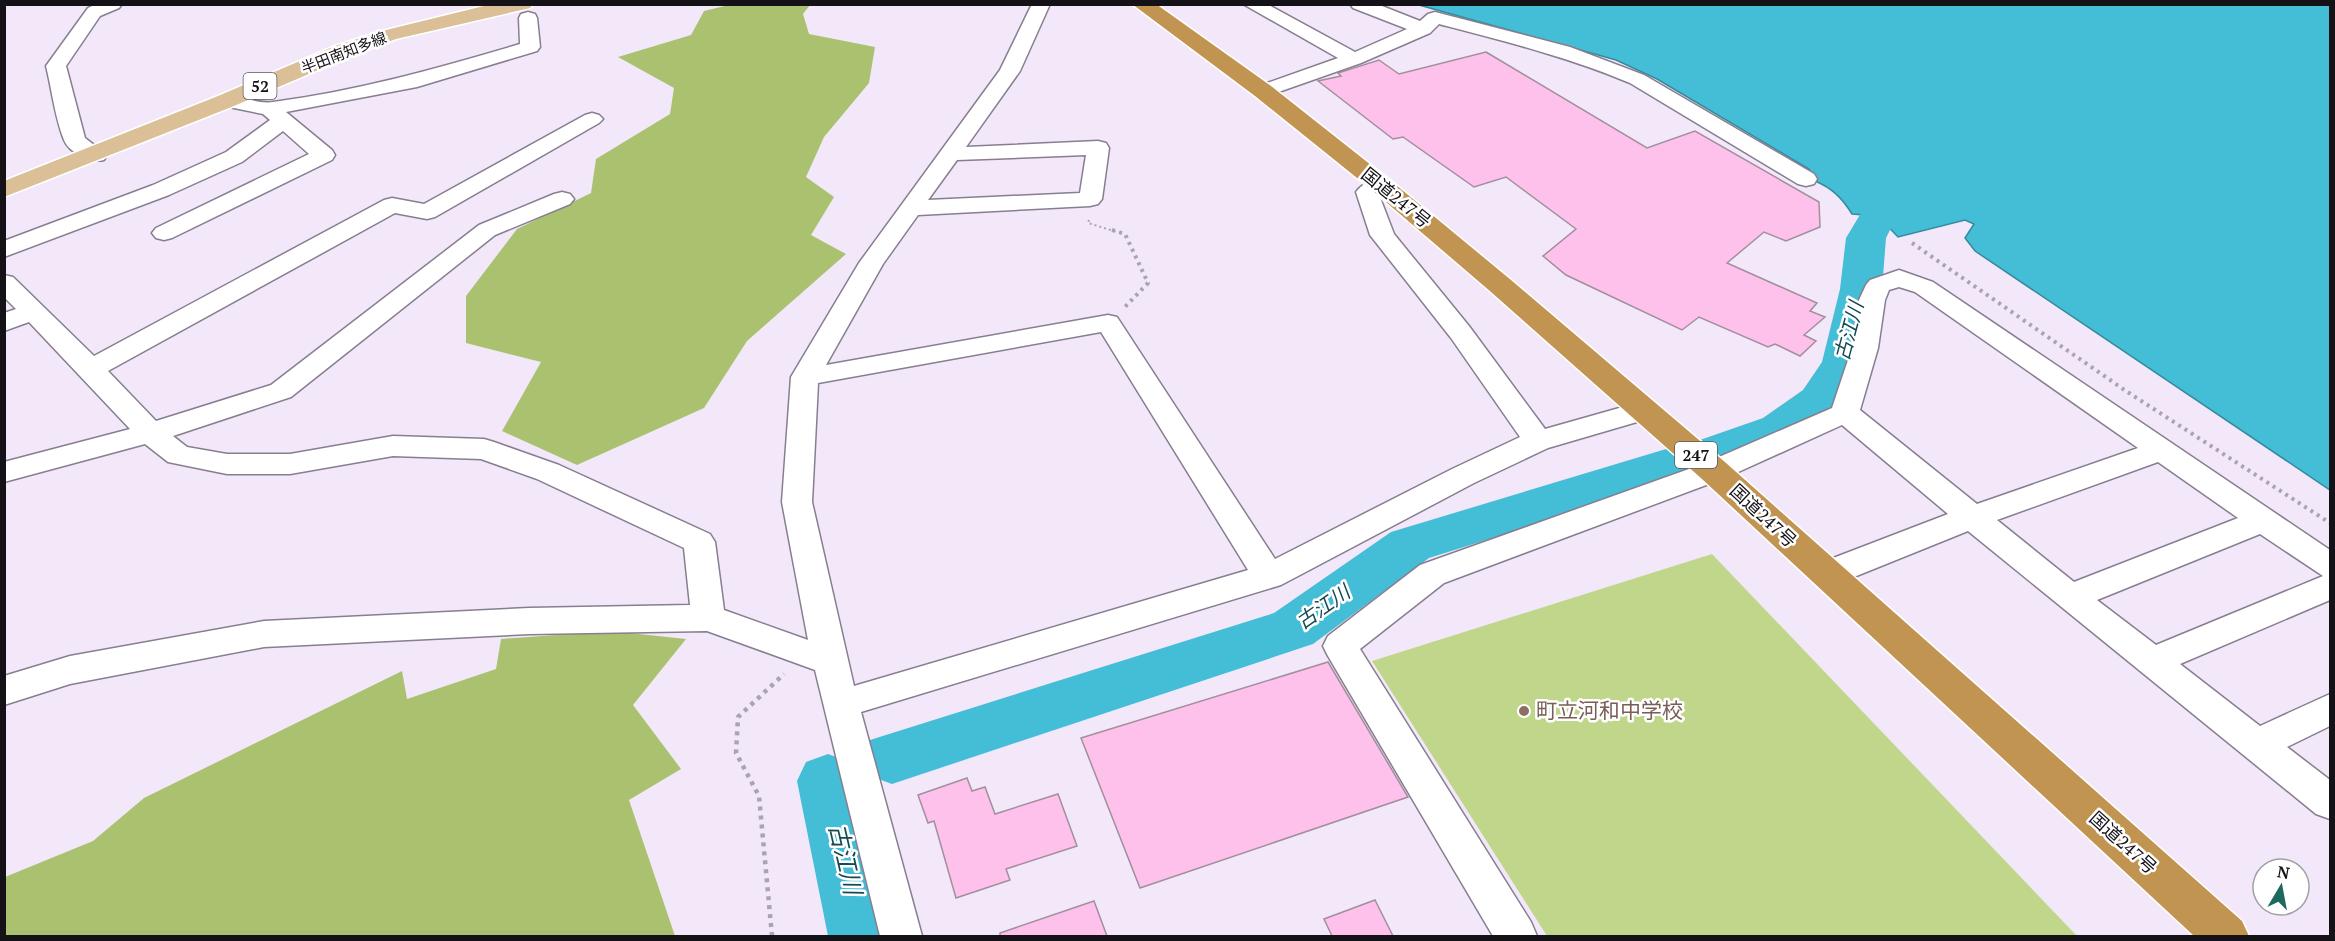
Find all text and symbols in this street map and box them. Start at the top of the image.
street label: 半田南知多線 [298,27,389,78]
road number: 52 [244,73,276,99]
street label: 国道247号 [1357,162,1436,233]
water label: 古江川 [1828,296,1870,363]
road number: 247 [1675,442,1717,468]
street label: 国道247号 [1725,478,1802,552]
water label: 古江川 [1290,577,1357,635]
place label: 町立河和中学校 [1536,696,1683,724]
marker: 町立河和中学校 [1517,704,1531,718]
street label: 国道247号 [2085,806,2162,879]
water label: 古江川 [822,820,870,900]
north arrow [2251,857,2311,917]
text: N [2276,860,2291,884]

